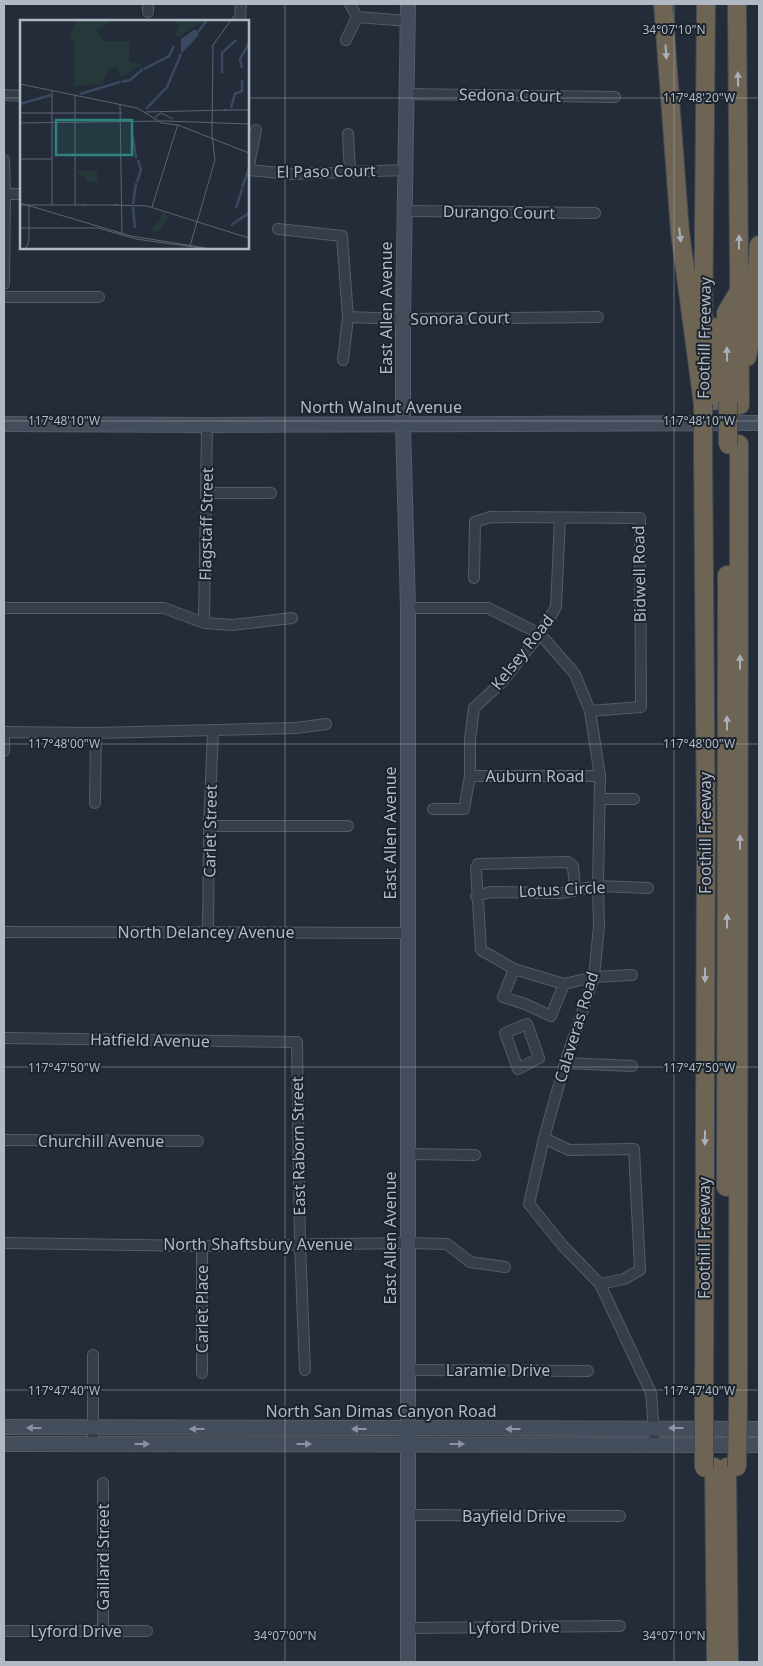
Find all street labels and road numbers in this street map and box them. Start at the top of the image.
street label: Sedona Court [459,83,562,107]
street label: El Paso Court [276,159,376,183]
street label: Durango Court [443,200,556,224]
street label: East Allen Avenue [375,241,397,375]
street label: Foothill Freeway [692,276,716,399]
street label: Sonora Court [410,306,510,330]
street label: North Walnut Avenue [300,396,462,418]
street label: Flagstaff Street [194,467,218,581]
street label: Bidwell Road [627,525,651,623]
street label: Kelsey Road [486,610,558,694]
street label: Auburn Road [486,765,584,787]
street label: East Allen Avenue [379,766,401,900]
street label: Foothill Freeway [694,771,716,894]
street label: Carlet Street [198,784,222,878]
street label: Lotus Circle [518,876,606,902]
street label: North Delancey Avenue [118,921,294,943]
street label: Calaveras Road [549,969,603,1085]
street label: Hatfield Avenue [90,1028,210,1052]
street label: East Raborn Street [286,1076,310,1216]
street label: Churchill Avenue [38,1130,164,1152]
street label: East Allen Avenue [379,1171,401,1305]
street label: Foothill Freeway [693,1176,715,1299]
street label: North Shaftsbury Avenue [163,1233,353,1255]
street label: Carlet Place [191,1265,213,1353]
street label: Laramie Drive [446,1359,550,1381]
street label: North San Dimas Canyon Road [266,1400,496,1422]
street label: Gaillard Street [92,1503,114,1610]
street label: Bayfield Drive [462,1505,566,1527]
street label: Lyford Drive [468,1615,560,1639]
street label: Lyford Drive [30,1620,122,1642]

